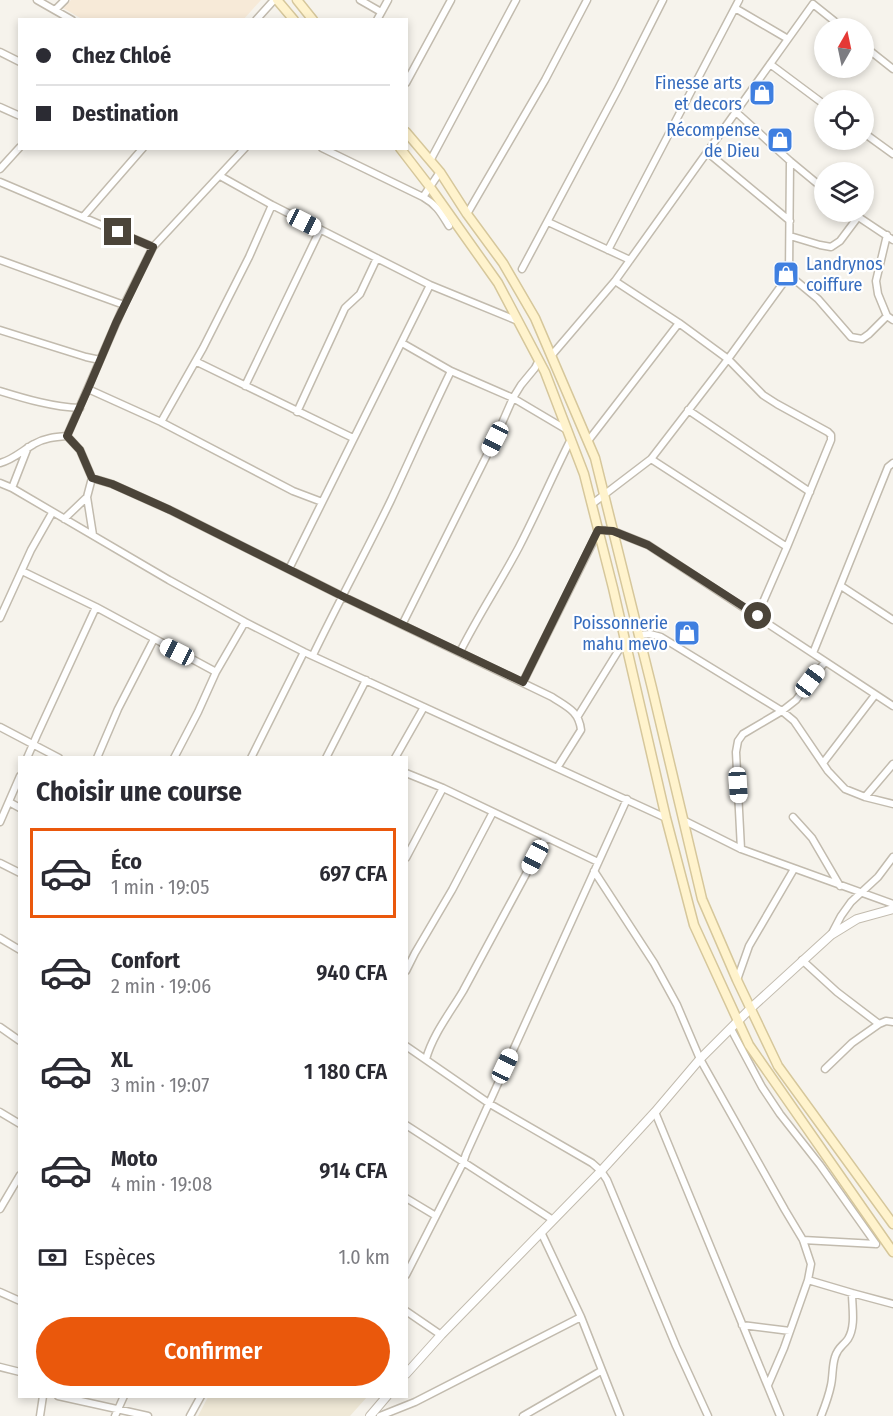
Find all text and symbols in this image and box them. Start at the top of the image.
north arrow [814,18,874,78]
map controls [814,18,874,222]
text: Chez Chloé [72,42,171,69]
place label: Finesse arts et decors [655,72,742,115]
shop icon: Finesse arts et decors [747,78,777,108]
button: locate [814,90,874,150]
text: Destination [72,100,179,127]
place label: Récompense de Dieu [666,119,760,162]
shop icon: Récompense de Dieu [765,125,795,155]
button: layers [814,162,874,222]
car [284,206,324,238]
route end [104,218,131,245]
place label: Landrynos coiffure [806,253,883,296]
shop icon: Landrynos coiffure [771,259,801,289]
car [479,419,511,459]
route start [744,602,771,629]
place label: Poissonnerie mahu mevo [573,612,668,655]
shop icon: Poissonnerie mahu mevo [672,618,702,648]
car [157,636,197,668]
car [792,661,828,701]
car [728,766,748,804]
text: Choisir une course [36,776,242,808]
car [519,837,551,877]
icon: car [39,846,93,900]
text: Éco [111,848,142,875]
text: 697 CFA [319,860,387,887]
text: 1 min · 19:05 [111,875,209,899]
icon: car [39,945,93,999]
text: Confort [111,947,180,974]
text: 940 CFA [316,959,387,986]
text: 2 min · 19:06 [111,974,211,998]
icon: car [39,1044,93,1098]
text: XL [111,1046,133,1073]
car [489,1046,521,1086]
text: 1 180 CFA [304,1058,387,1085]
text: 3 min · 19:07 [111,1073,209,1097]
icon: car [39,1143,93,1197]
text: Moto [111,1145,158,1172]
text: 914 CFA [319,1157,387,1184]
text: 4 min · 19:08 [111,1172,212,1196]
icon: cash [36,1241,69,1274]
text: Espèces [84,1244,155,1271]
text: 1.0 km [338,1245,390,1269]
button: Confirmer [36,1317,390,1386]

